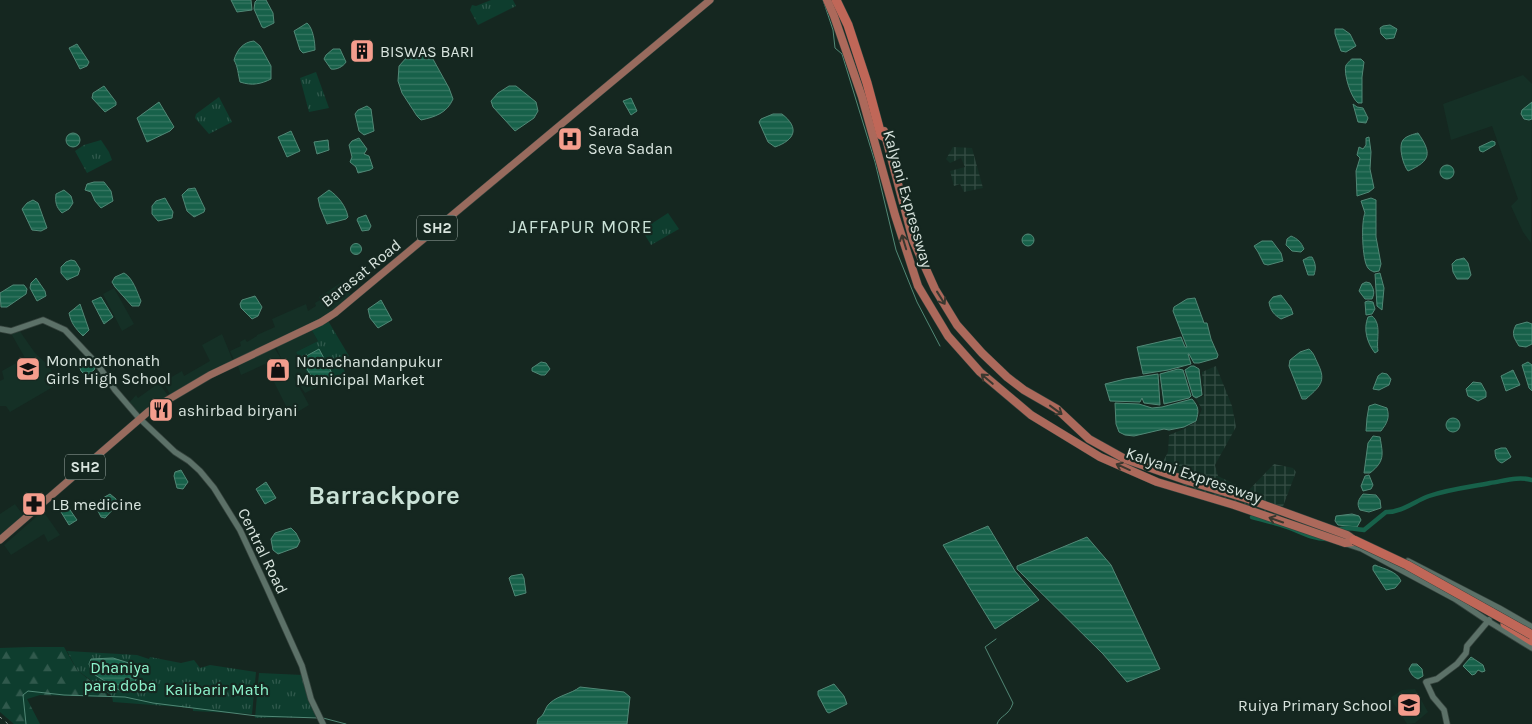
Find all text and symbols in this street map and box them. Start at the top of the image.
building icon: BISWAS BARI [349,38,375,64]
place label: BISWAS BARI [380,42,474,61]
place label: Sarada Seva Sadan [588,121,673,158]
hospital icon: Sarada Seva Sadan [557,126,583,152]
street label: Kalyani Expressway [879,128,937,271]
road number: SH2 [417,216,457,240]
district label: JAFFAPUR MORE [509,216,653,238]
street label: Barasat Road [317,235,405,311]
one-way arrow [899,235,908,251]
one-way arrow [936,291,946,305]
place label: Monmothonath Girls High School [46,351,171,388]
place label: Nonachandanpukur Municipal Market [296,352,442,389]
school or university icon: Monmothonath Girls High School [15,356,41,382]
shop icon: Nonachandanpukur Municipal Market [265,357,291,383]
one-way arrow [981,373,994,384]
restaurant icon: ashirbad biryani [148,397,174,423]
place label: ashirbad biryani [178,401,298,420]
one-way arrow [1049,405,1063,415]
street label: Kalyani Expressway [1123,443,1265,507]
road number: SH2 [65,454,105,480]
one-way arrow [1116,462,1131,472]
district label: Barrackpore [308,480,460,511]
pharmacy icon: LB medicine [21,491,47,517]
place label: LB medicine [52,495,142,514]
street label: Central Road [234,505,292,597]
one-way arrow [1269,514,1285,524]
park label: Dhaniya para doba [83,658,157,695]
park label: Kalibarir Math [165,680,269,699]
school or university icon: Ruiya Primary School [1396,692,1422,718]
place label: Ruiya Primary School [1238,696,1392,715]

